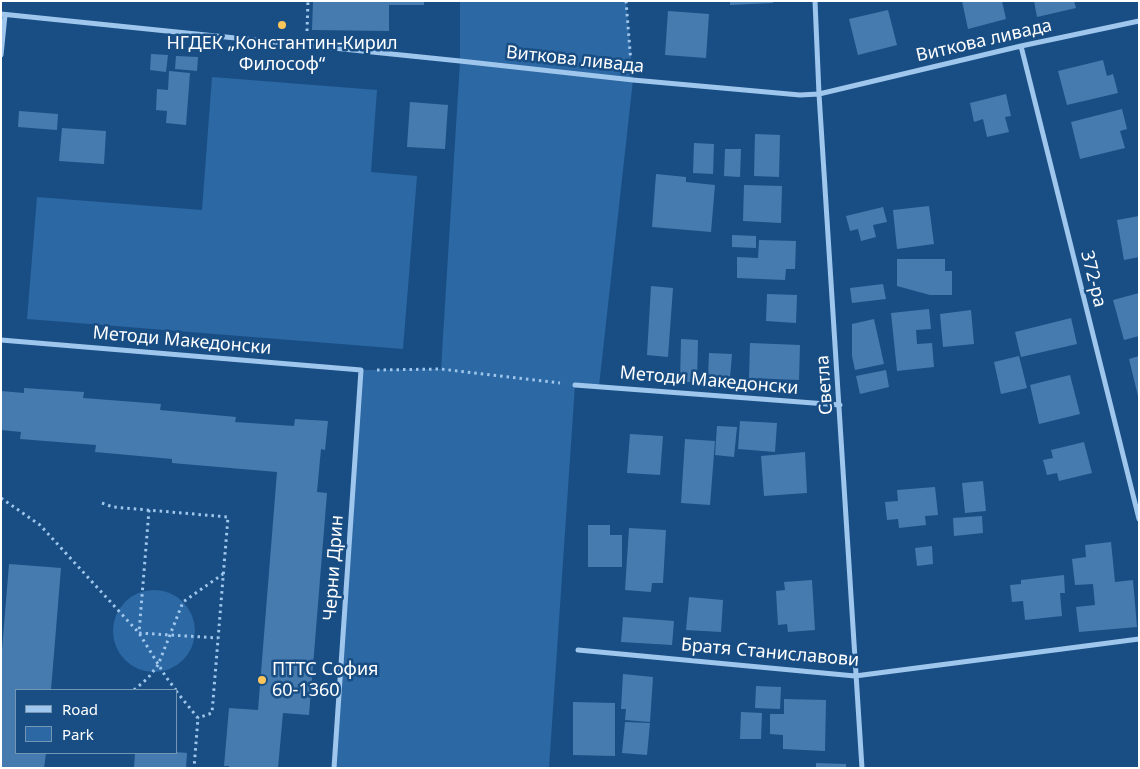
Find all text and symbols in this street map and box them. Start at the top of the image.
street label: Виткова ливада [914,15,1054,67]
marker: НГДЕК „Константин-Кирил Философ“ [276,19,288,31]
place label: НГДЕК „Константин-Кирил Философ“ [166,33,398,76]
street label: Виткова ливада [505,42,645,78]
street label: 372-ра [1076,248,1110,310]
street label: Методи Македонски [92,322,272,360]
street label: Светла [812,354,838,416]
street label: Методи Македонски [619,362,799,400]
street label: Черни Дрин [320,514,348,622]
street label: Братя Станиславови [680,634,860,672]
place label: ПТТС София 60-1360 [272,659,378,702]
marker: ПТТС София 60-1360 [256,674,268,686]
legend [15,689,178,754]
text: Road [62,699,98,719]
text: Park [62,724,94,744]

